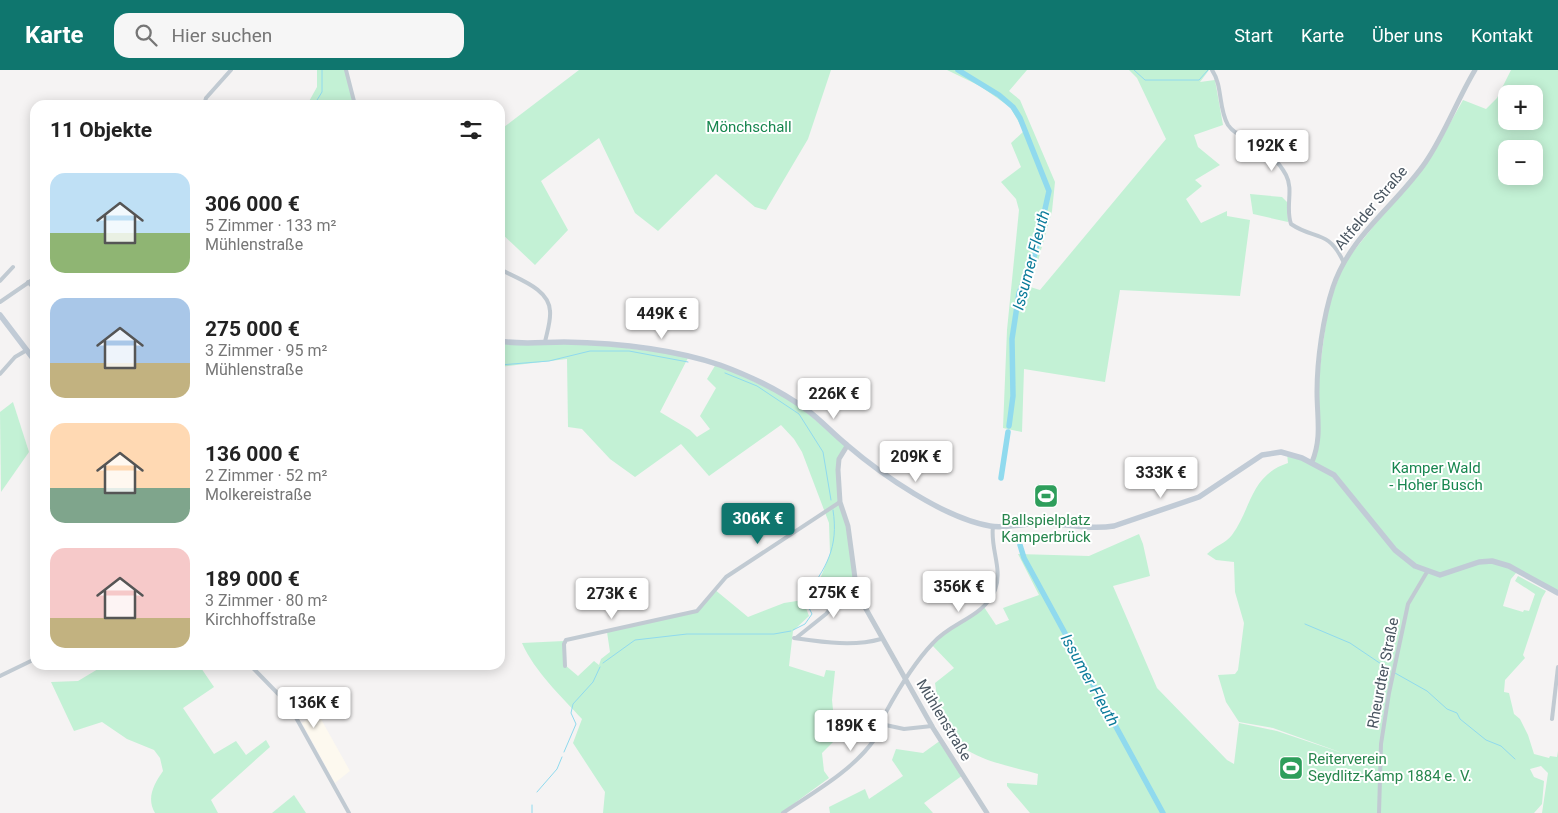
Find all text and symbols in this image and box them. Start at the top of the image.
search box [114,13,464,58]
text: Karte [25,21,84,49]
icon: search [132,21,160,49]
text: Hier suchen [172,24,272,47]
text: Start [1234,25,1273,46]
text: Karte [1301,25,1344,46]
text: Über uns [1372,25,1443,46]
text: Kontakt [1471,25,1533,46]
map controls [1498,85,1543,185]
button: + [1498,85,1543,130]
icon: filters [457,116,485,144]
text: 11 Objekte [50,118,152,142]
park label: Mönchschall [706,118,792,136]
pin: 192K € [1231,129,1313,172]
text: 192K € [1247,136,1297,155]
button: − [1498,140,1543,185]
street label: Altfelder Straße [1331,162,1411,254]
text: 306 000 € [205,192,300,216]
icon: home [90,193,150,253]
water label: Issumer Fleuth [1009,208,1053,312]
text: 5 Zimmer · 133 m² [205,216,336,235]
text: Mühlenstraße [205,235,303,254]
pin: 449K € [621,298,703,340]
text: 449K € [637,304,687,323]
text: 275 000 € [205,317,300,341]
icon: home [90,318,150,378]
text: 3 Zimmer · 95 m² [205,341,327,360]
text: Mühlenstraße [205,360,303,379]
pin: 226K € [793,378,875,420]
text: 226K € [809,384,859,403]
pin: 209K € [875,440,957,483]
text: 136 000 € [205,442,300,466]
icon: home [90,443,150,503]
text: 209K € [891,447,941,466]
pin: 333K € [1120,456,1202,499]
park label: Kamper Wald - Hoher Busch [1389,459,1483,494]
text: 333K € [1136,463,1186,482]
text: 2 Zimmer · 52 m² [205,466,327,485]
sports icon: Ballspielplatz Kamperbrück [1033,483,1059,509]
text: Molkereistraße [205,485,311,504]
pin: 306K € [717,502,799,545]
text: 306K € [733,509,783,528]
place label: Ballspielplatz Kamperbrück [1001,511,1091,546]
text: 189 000 € [205,567,300,591]
icon: home [90,568,150,628]
pin: 356K € [918,570,1000,613]
pin: 275K € [793,576,875,619]
text: 356K € [934,577,984,596]
pin: 273K € [571,578,653,620]
text: 275K € [809,583,859,602]
text: 273K € [587,584,637,603]
text: 3 Zimmer · 80 m² [205,591,327,610]
text: Kirchhoffstraße [205,610,316,629]
street label: Rheurdter Straße [1363,616,1403,730]
water label: Issumer Fleuth [1057,631,1123,729]
street label: Mühlenstraße [913,676,975,764]
pin: 136K € [273,686,355,729]
text: 136K € [289,693,339,712]
pin: 189K € [810,710,892,752]
text: 189K € [826,716,876,735]
place label: Reiterverein Seydlitz-Kamp 1884 e. V. [1308,750,1472,785]
sports icon: Reiterverein Seydlitz-Kamp 1884 e. V. [1278,755,1304,781]

